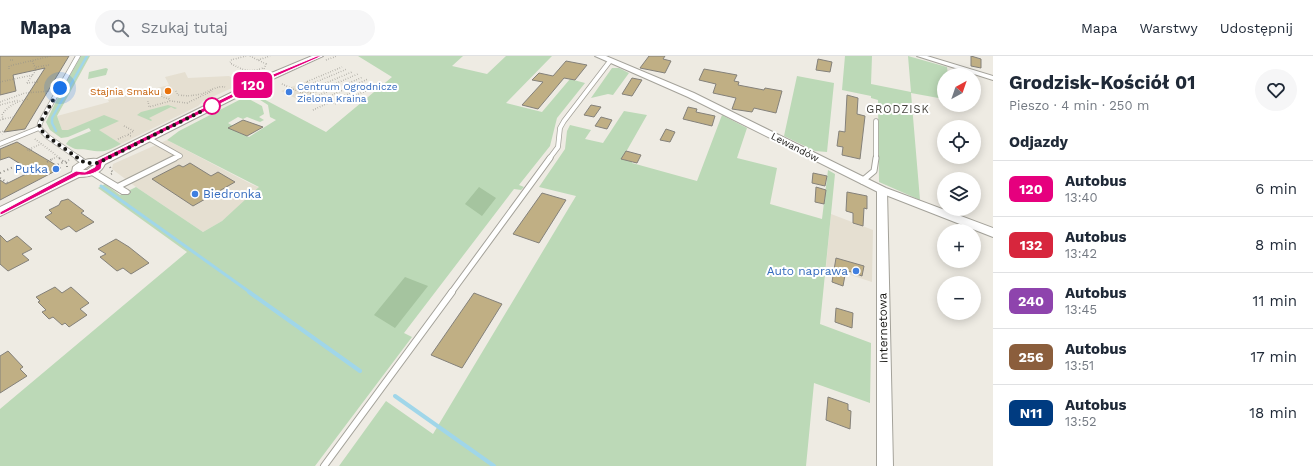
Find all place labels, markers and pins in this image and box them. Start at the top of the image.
place label: Centrum Ogrodnicze Zielona Kraina [297,81,398,104]
place label: Stajnia Smaku [90,86,160,97]
marker: Stajnia Smaku [163,86,173,96]
marker: Centrum Ogrodnicze Zielona Kraina [284,87,294,97]
unlabelled marker [203,97,221,115]
place label: Putka [15,162,48,176]
marker: Putka [51,164,61,174]
place label: Biedronka [203,187,261,201]
marker: Biedronka [190,189,200,199]
place label: Auto naprawa [767,264,848,278]
marker: Auto naprawa [851,266,861,276]

